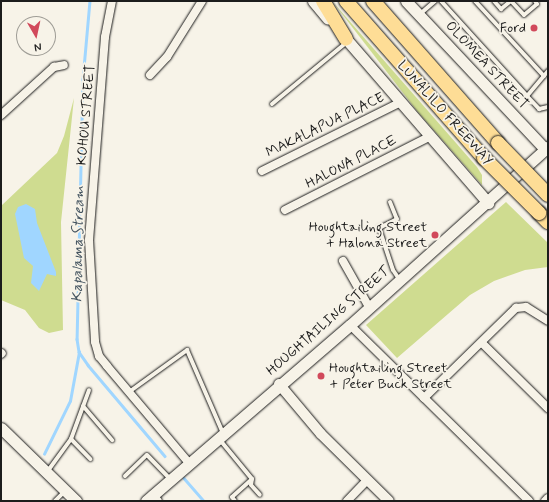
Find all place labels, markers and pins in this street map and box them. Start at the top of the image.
place label: Ford [500,20,526,36]
marker: Ford [529,23,539,33]
place label: Houghtailing Street + Halona Street [309,219,427,252]
marker: Houghtailing Street + Halona Street [430,230,440,240]
place label: Houghtailing Street + Peter Buck Street [329,360,450,392]
marker: Houghtailing Street + Peter Buck Street [316,371,326,381]

